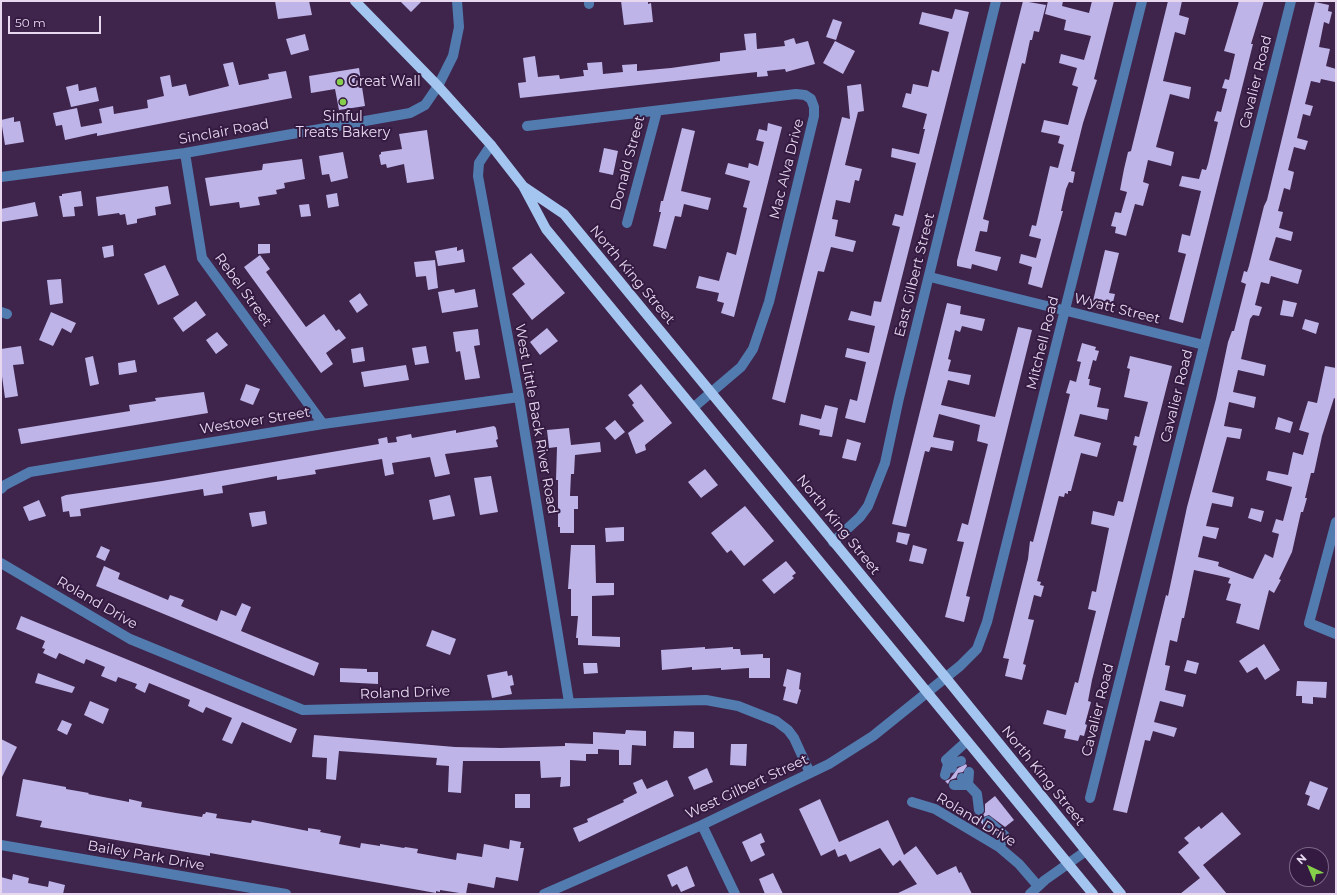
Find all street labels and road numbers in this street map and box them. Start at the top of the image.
street label: Cavalier Road [1236,34,1276,130]
street label: Donald Street [607,114,649,212]
street label: Sinclair Road [178,116,270,148]
street label: Mac Alva Drive [766,117,808,221]
street label: East Gilbert Street [891,211,939,339]
street label: North King Street [586,222,678,328]
street label: Rebel Street [211,250,275,330]
street label: Wyatt Street [1072,290,1162,328]
street label: Mitchell Road [1023,294,1063,392]
street label: West Little Back River Road [511,323,561,515]
street label: Cavalier Road [1157,348,1197,444]
street label: Westover Street [199,404,311,438]
street label: North King Street [793,472,883,578]
street label: Roland Drive [54,573,140,633]
street label: Cavalier Road [1078,662,1118,758]
street label: Roland Drive [360,683,450,703]
street label: North King Street [998,723,1088,829]
street label: West Gilbert Street [683,751,811,823]
street label: Roland Drive [933,790,1019,850]
street label: Bailey Park Drive [86,837,206,875]

